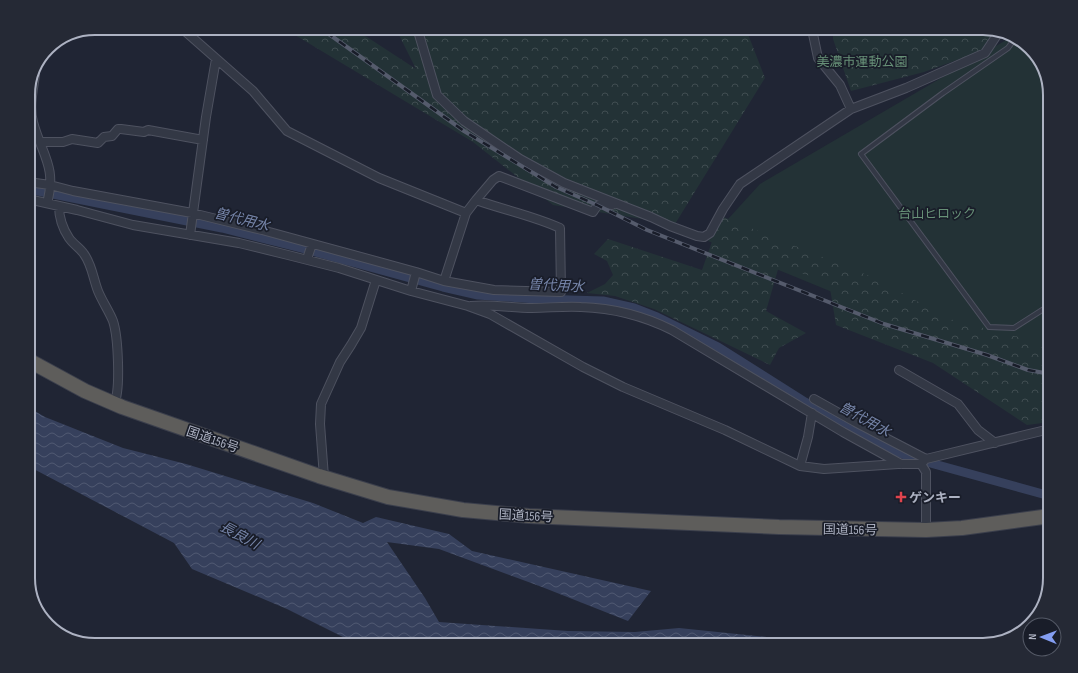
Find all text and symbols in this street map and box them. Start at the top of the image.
park label: 美濃市運動公園 [816,54,908,70]
water label: 曽代用水 [213,204,273,235]
park label: 台山ヒロック [898,206,976,222]
water label: 曽代用水 [528,276,586,296]
water label: 曽代用水 [836,398,895,441]
street label: 国道156号 [184,424,241,456]
place label: ゲンキー [909,490,961,506]
marker: ゲンキー [896,492,906,502]
street label: 国道156号 [498,507,554,525]
water label: 長良川 [217,518,264,554]
street label: 国道156号 [823,522,877,538]
north arrow [1022,617,1062,657]
text: N [1026,634,1039,640]

